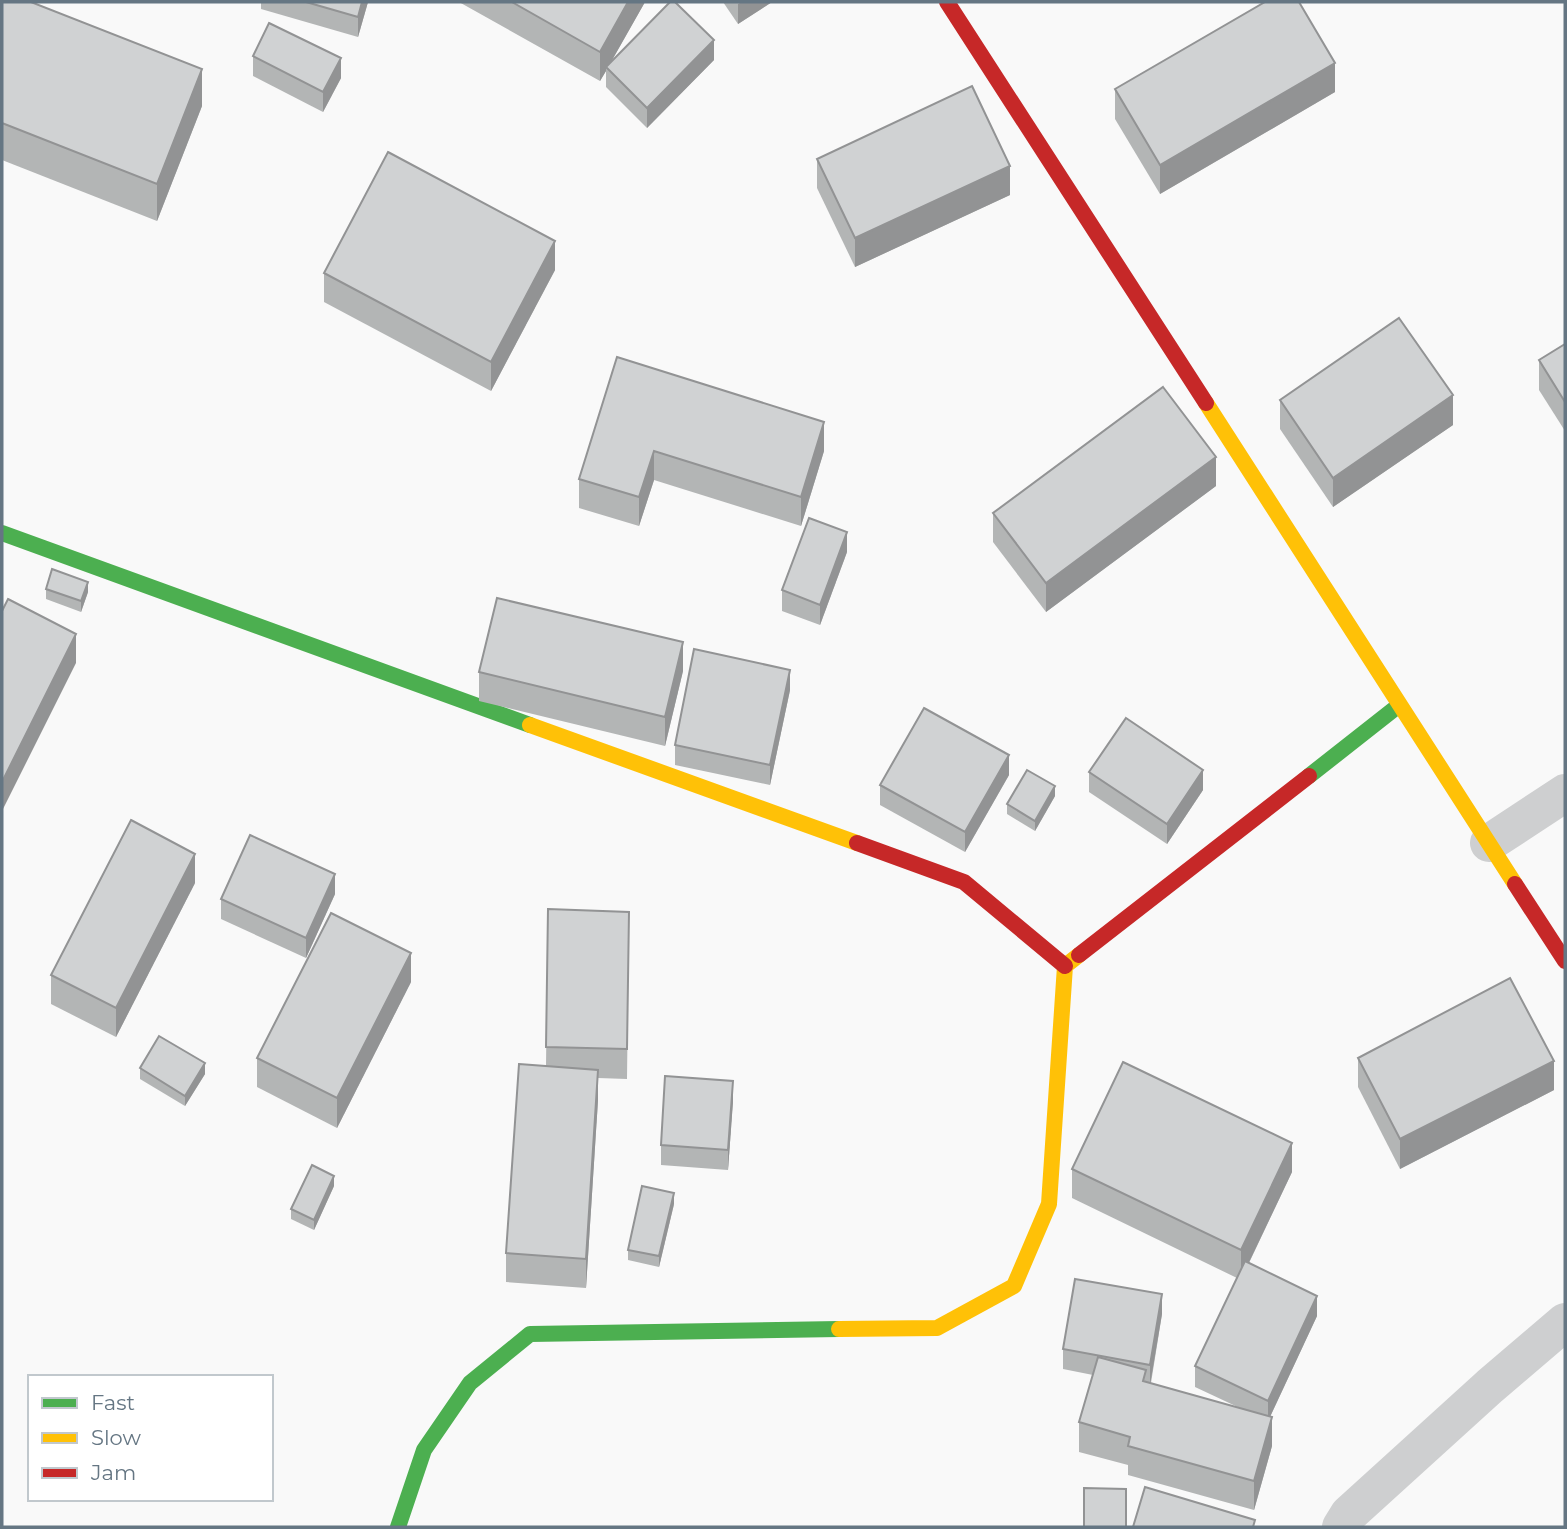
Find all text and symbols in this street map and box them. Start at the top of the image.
legend [28,1375,273,1501]
text: Fast [91,1390,135,1415]
text: Slow [91,1425,141,1450]
text: Jam [90,1460,136,1485]

